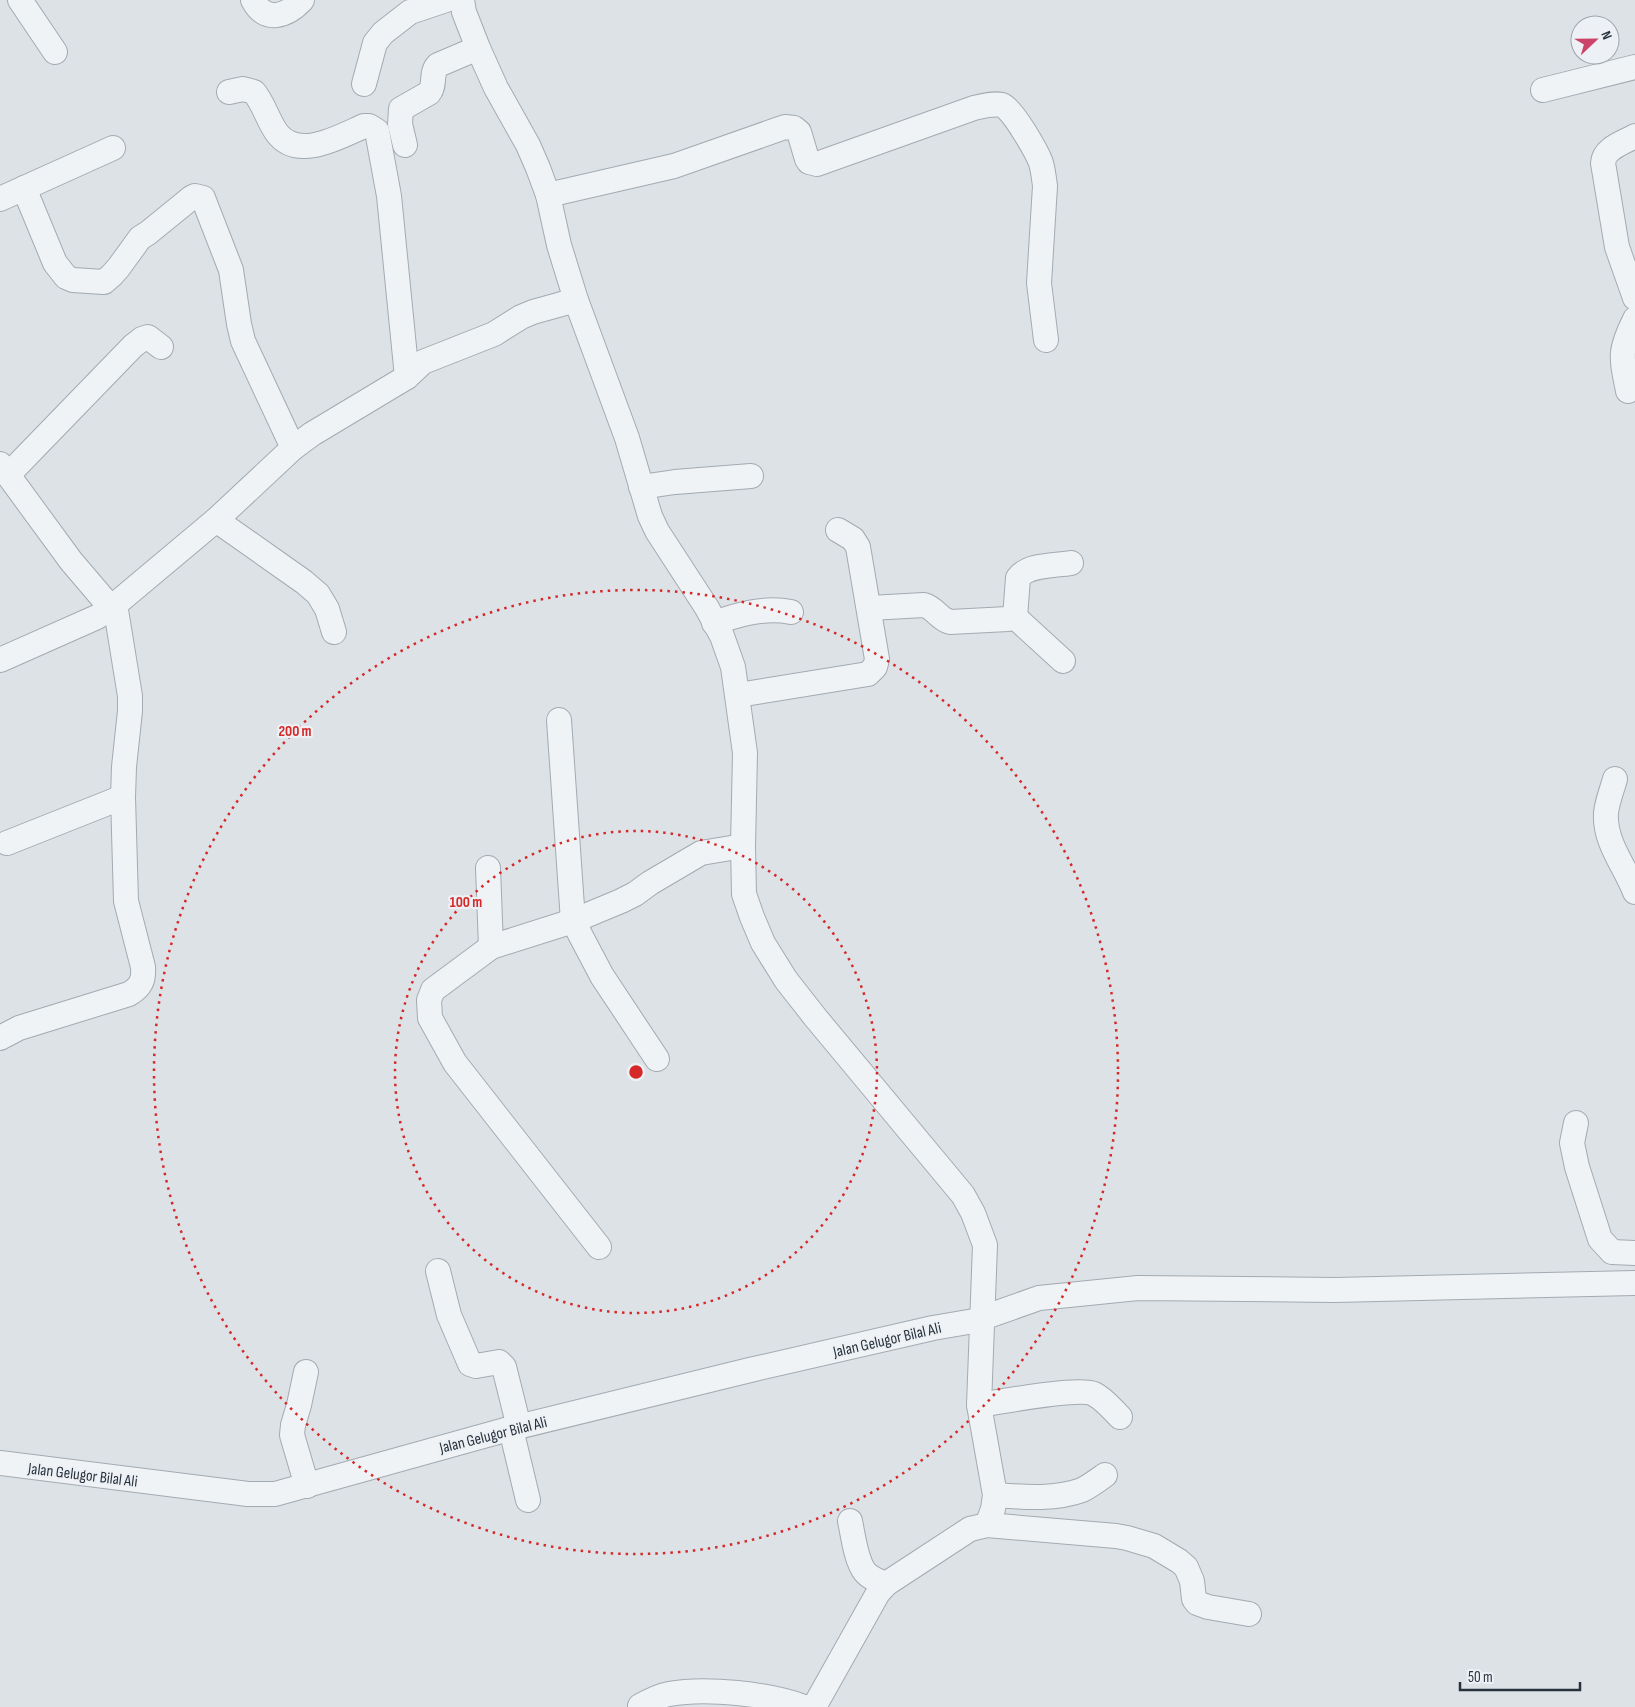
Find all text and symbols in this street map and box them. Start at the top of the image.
north arrow [1570,15,1620,65]
text: N [1597,29,1616,42]
text: 200 m [278,722,312,741]
text: 100 m [450,893,482,912]
centre of rings [627,1063,645,1081]
street label: Jalan Gelugor Bilal Ali [830,1319,943,1362]
street label: Jalan Gelugor Bilal Ali [437,1413,549,1458]
street label: Jalan Gelugor Bilal Ali [26,1459,139,1492]
scale bar [1460,1660,1580,1692]
text: 50 m [1468,1668,1493,1687]

